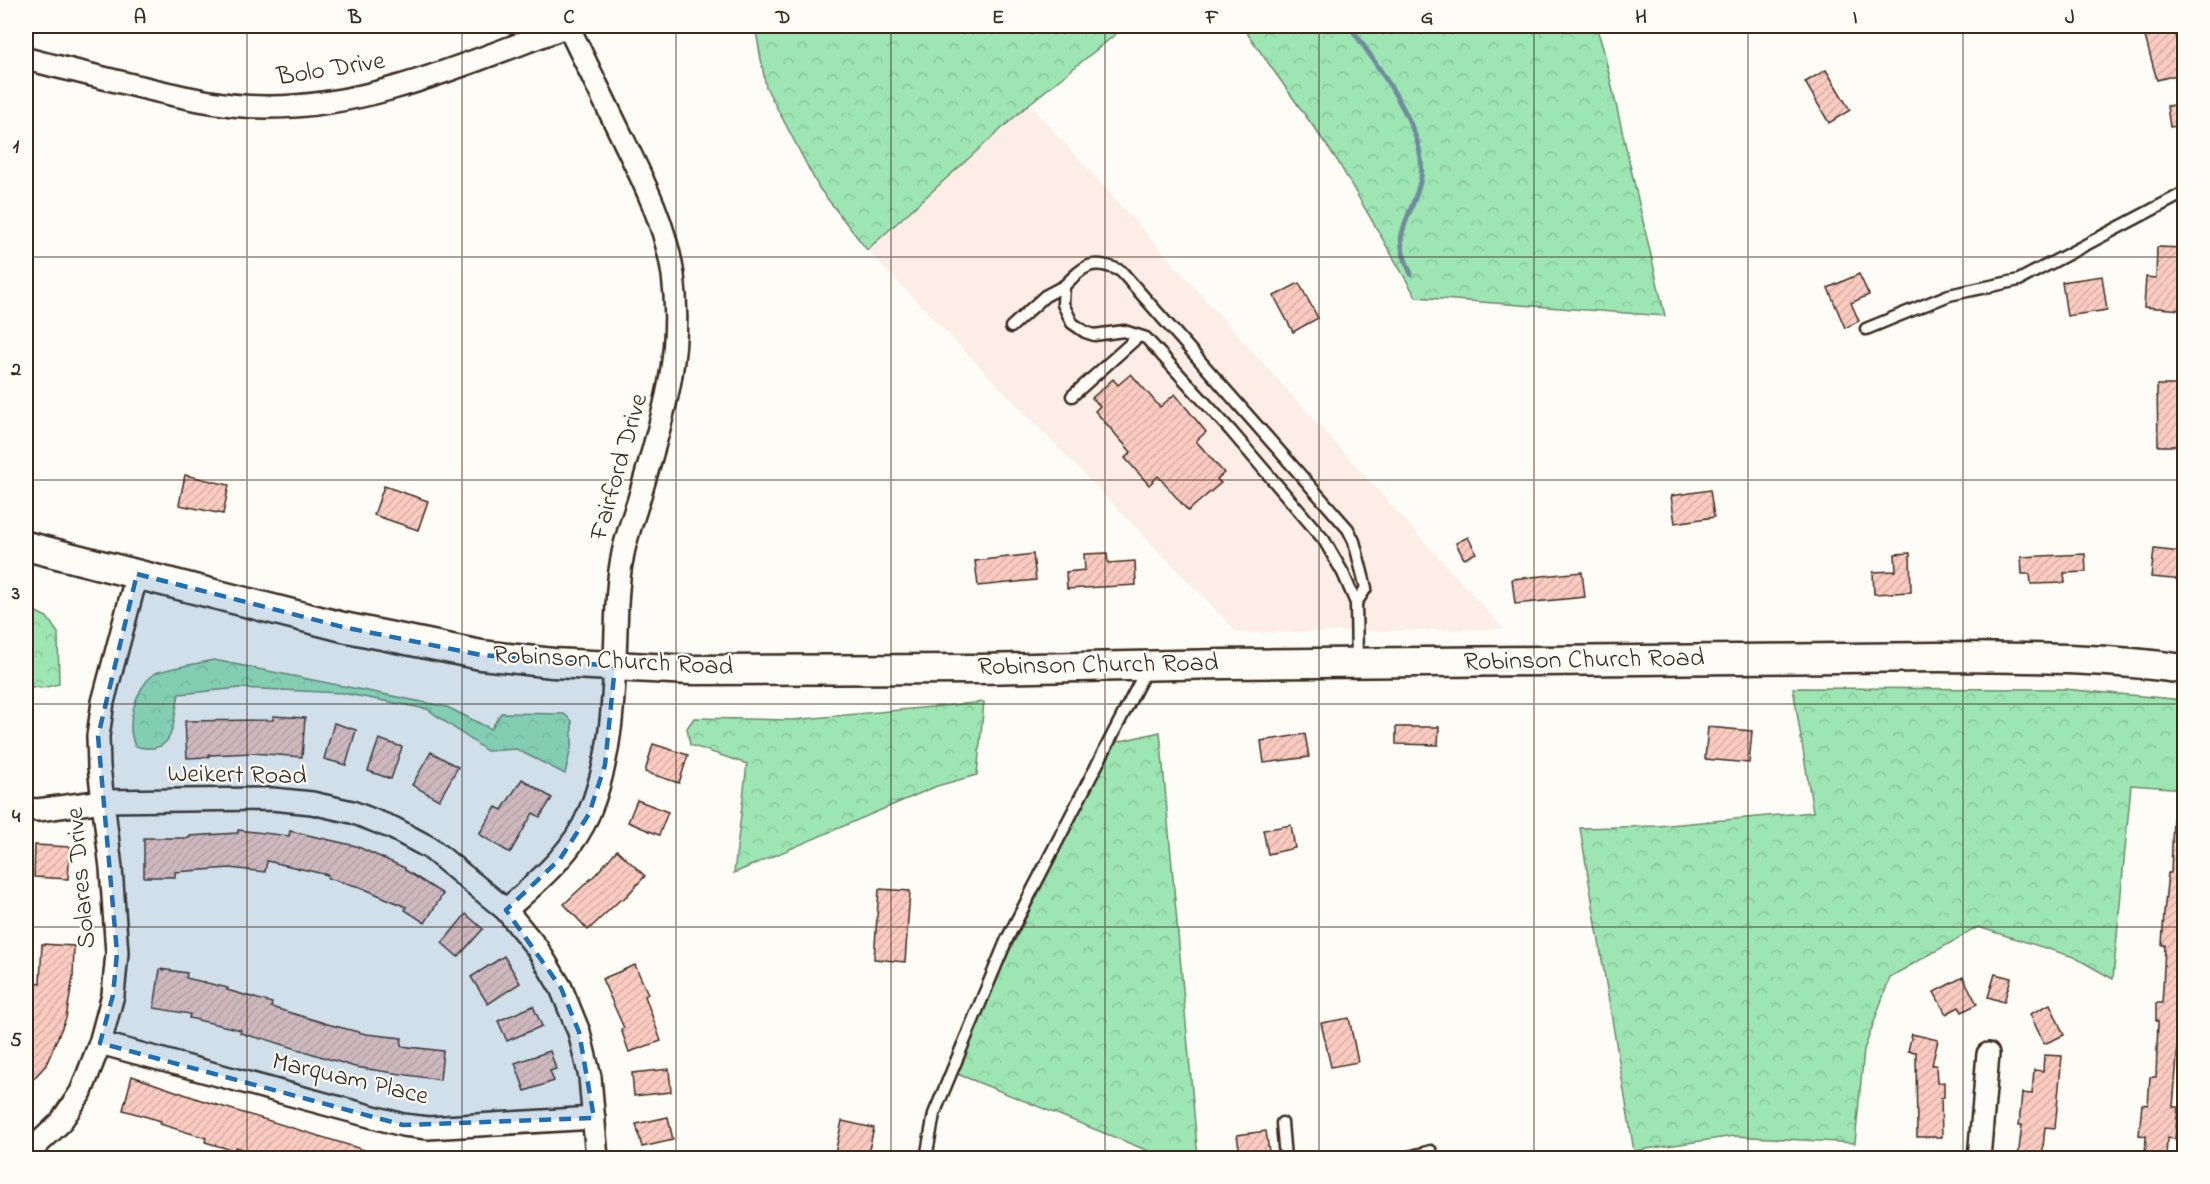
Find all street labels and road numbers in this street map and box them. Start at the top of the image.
street label: Bolo Drive [273,43,388,97]
street label: Fairford Drive [581,389,659,546]
street label: Robinson Church Road [492,637,735,687]
street label: Robinson Church Road [1463,640,1705,682]
street label: Robinson Church Road [977,645,1219,687]
street label: Weikert Road [167,756,307,796]
street label: Solares Drive [57,805,107,950]
street label: Marquam Place [268,1044,432,1117]

